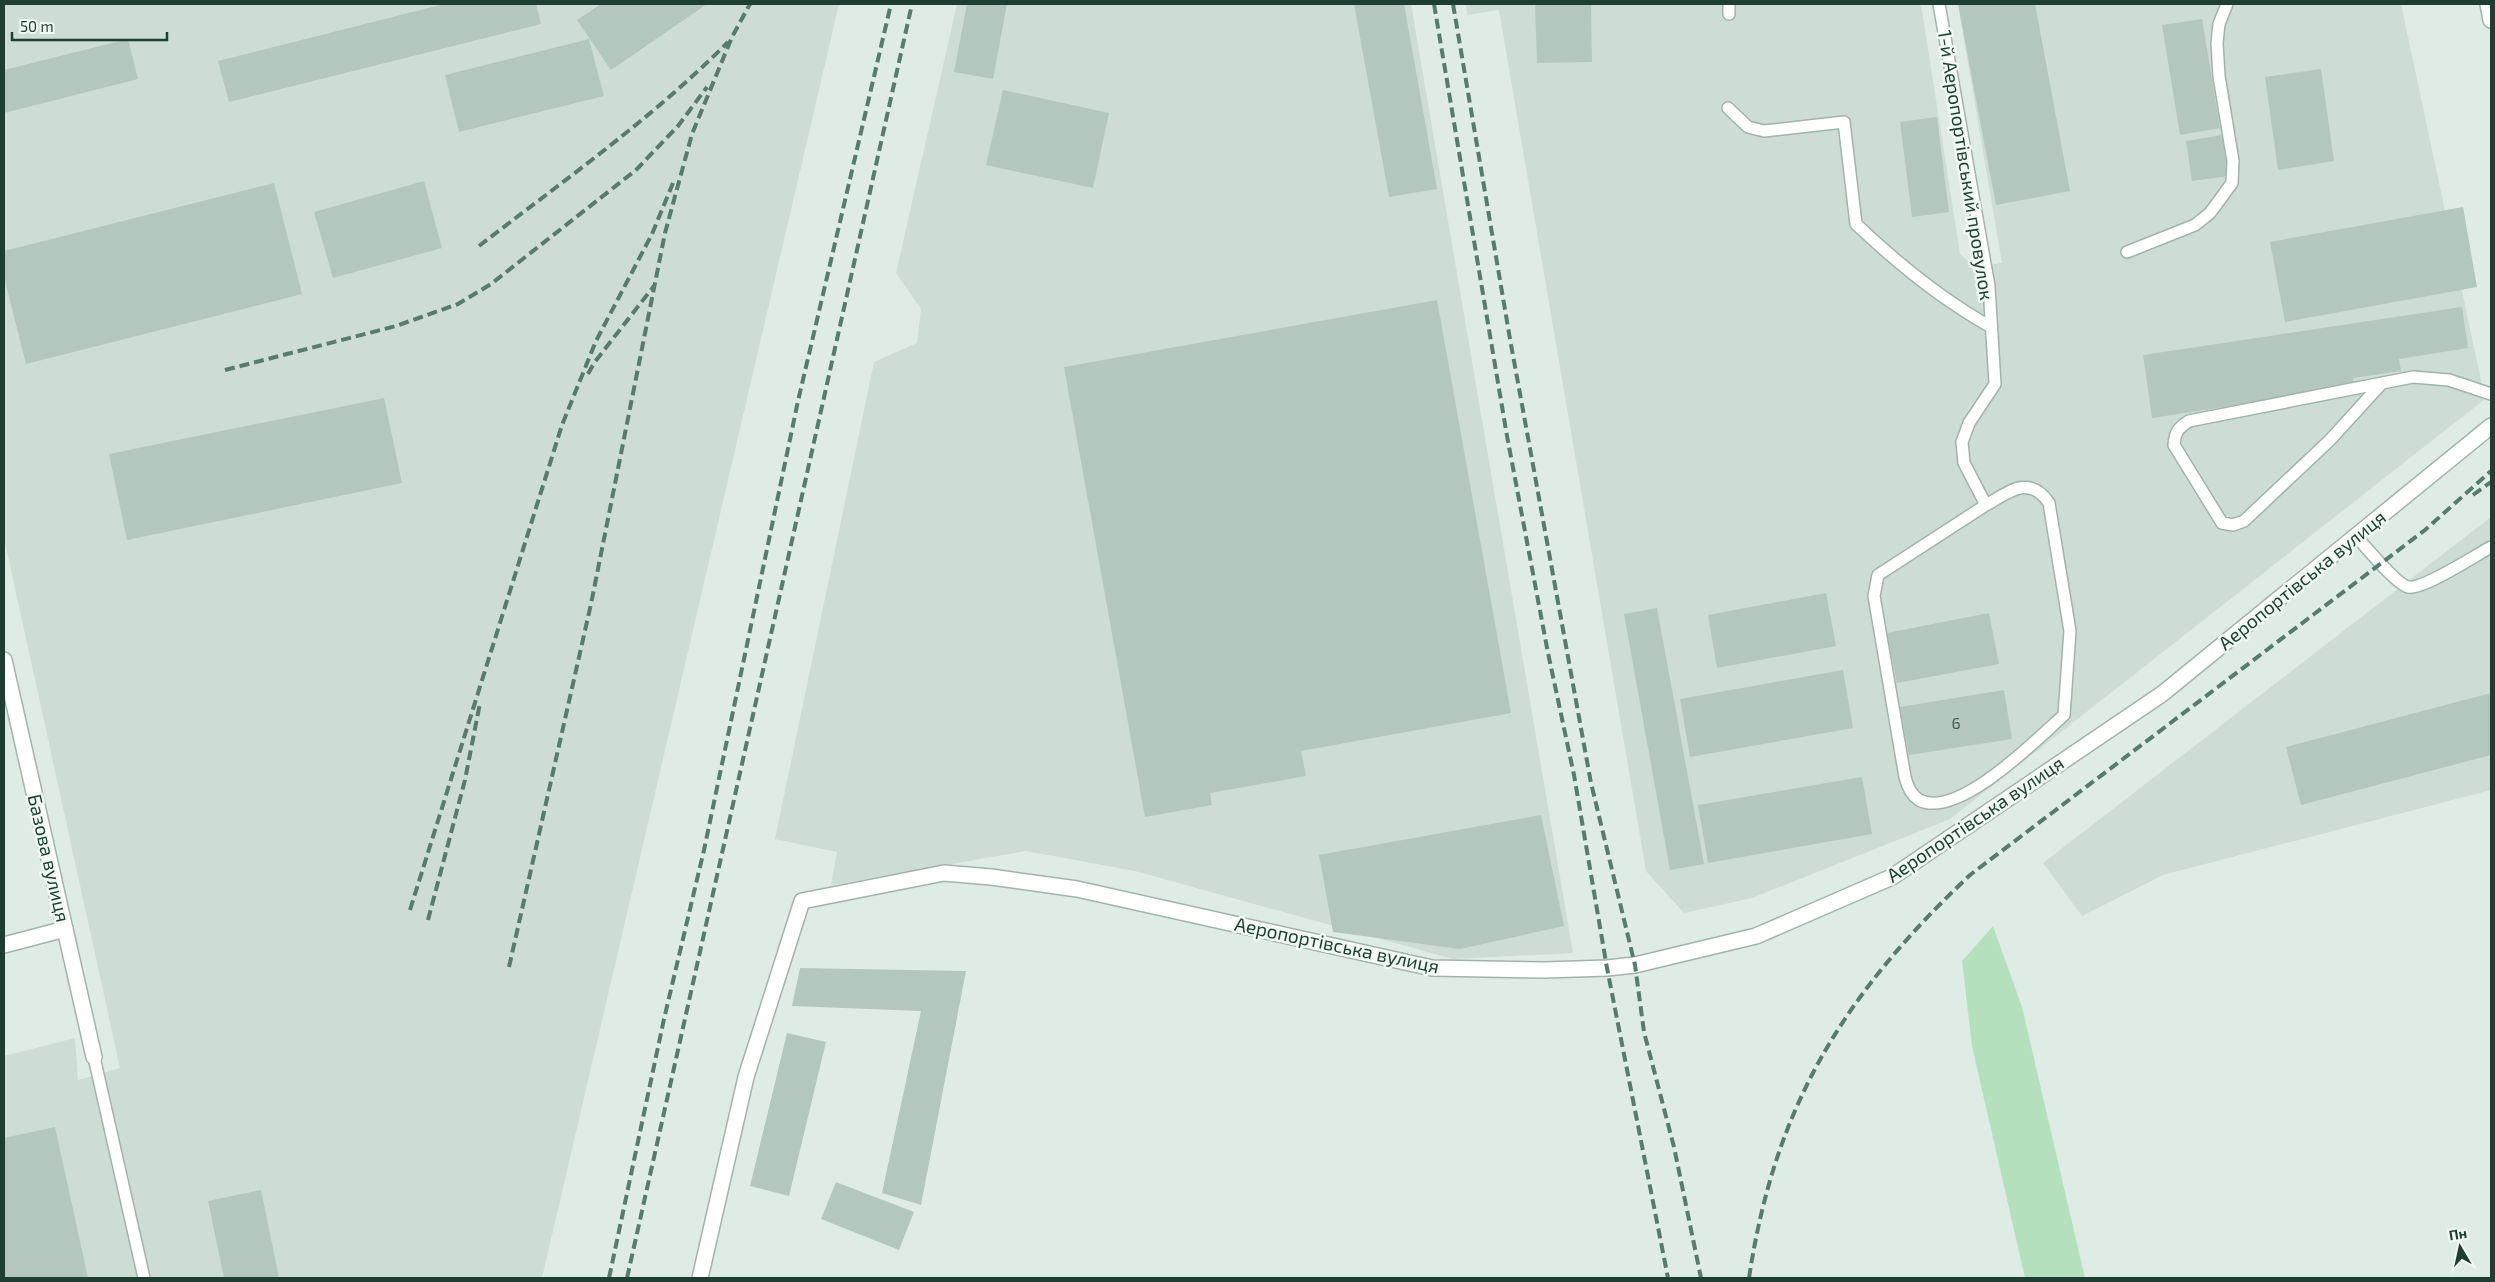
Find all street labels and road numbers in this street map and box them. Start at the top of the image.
street label: 1-й Аеропортівський провулок [1933,28,1999,302]
street label: Аеропортівська вулиця [2213,505,2391,655]
street label: Аеропортівська вулиця [1882,751,2068,887]
street label: Базова вулиця [23,792,75,924]
street label: Аеропортівська вулиця [1232,912,1442,978]

